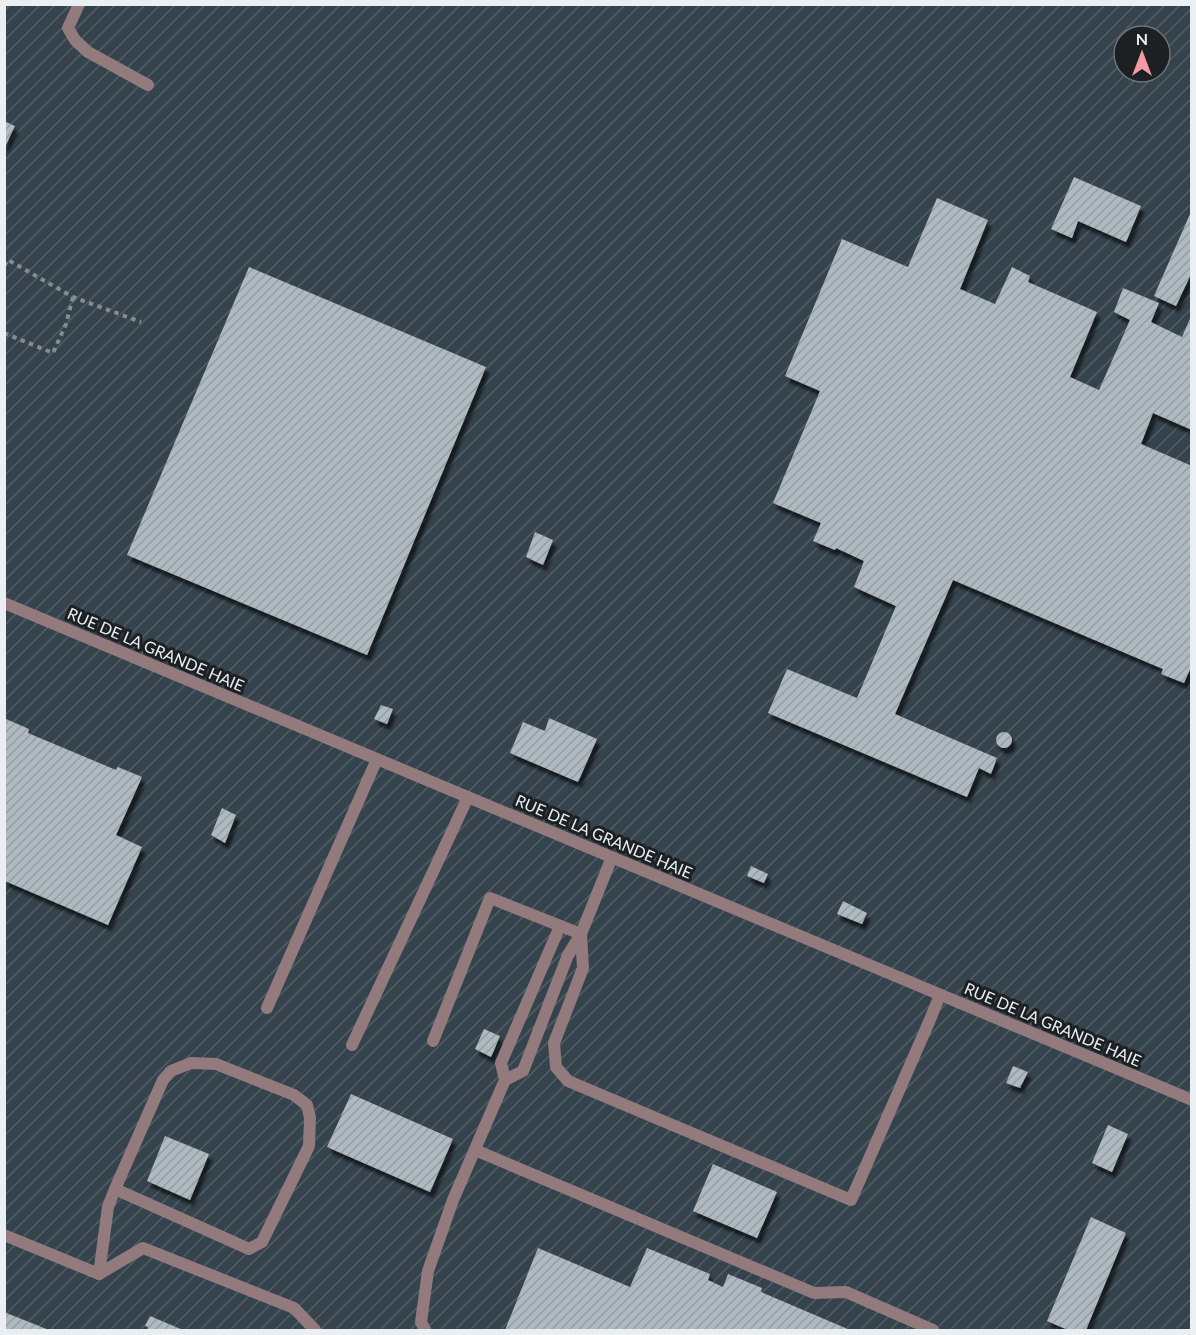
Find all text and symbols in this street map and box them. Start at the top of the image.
north arrow [1112,24,1172,84]
text: N [1136,29,1148,48]
street label: RUE DE LA GRANDE HAIE [65,603,247,695]
street label: RUE DE LA GRANDE HAIE [513,790,695,882]
street label: RUE DE LA GRANDE HAIE [962,978,1144,1070]

